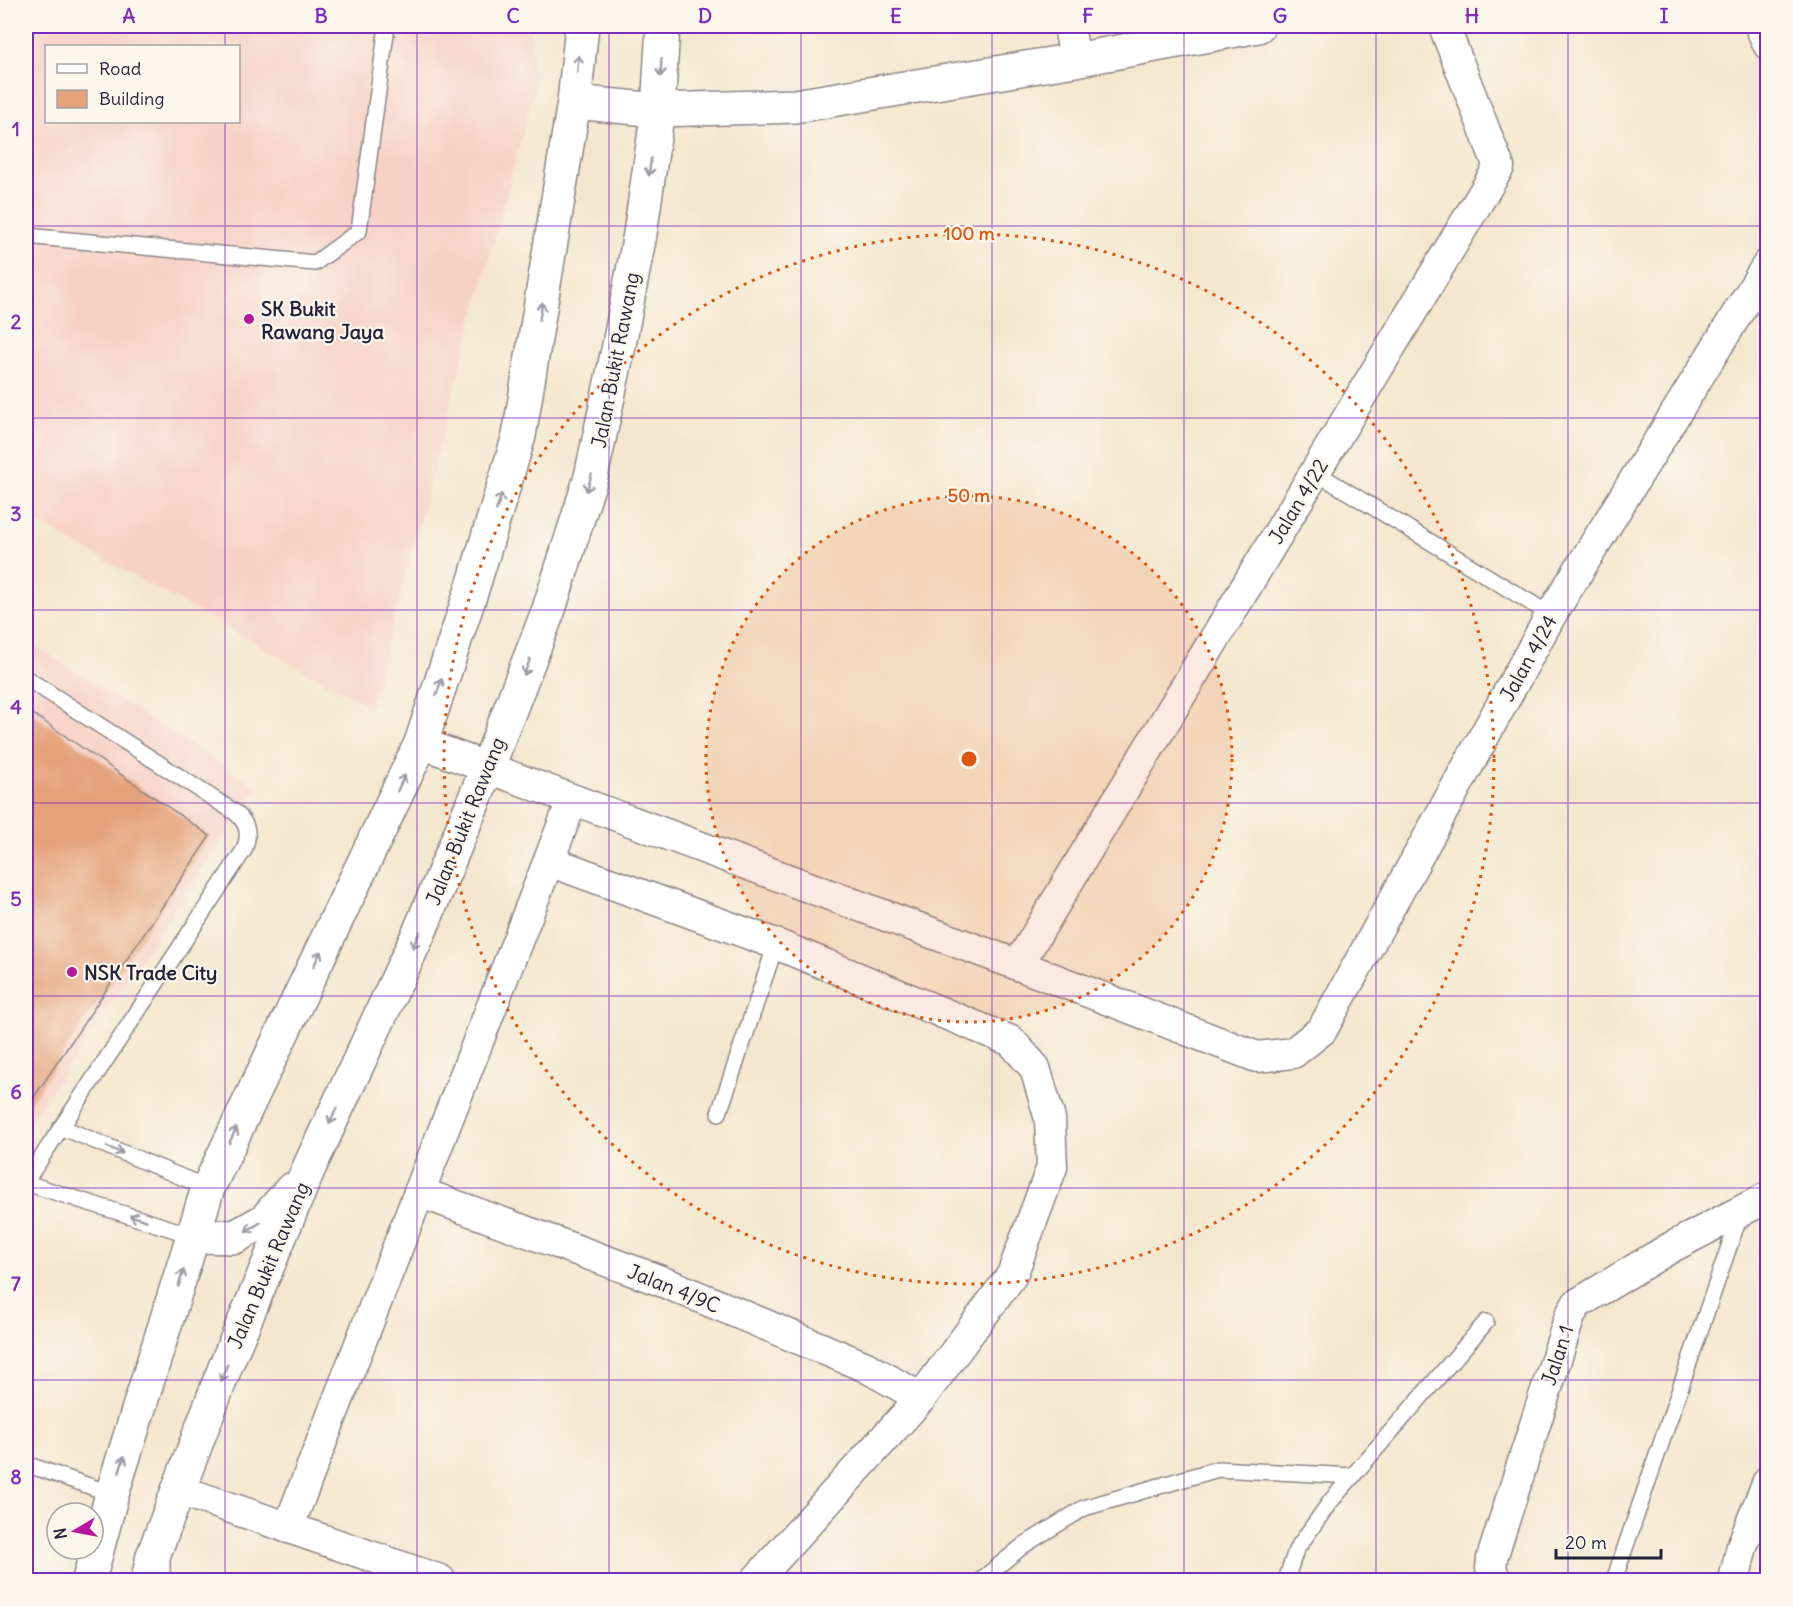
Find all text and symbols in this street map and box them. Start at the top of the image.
text: A [123,3,136,28]
text: B [314,3,328,28]
text: C [506,3,520,28]
text: D [698,3,712,28]
text: E [890,3,902,28]
text: F [1082,3,1094,28]
text: G [1273,3,1287,28]
text: H [1465,3,1479,28]
text: I [1660,3,1669,28]
legend [45,45,240,123]
one-way arrow [573,55,584,74]
text: Road [99,57,142,80]
one-way arrow [655,57,666,77]
text: Building [99,87,164,110]
text: 1 [12,116,20,141]
one-way arrow [644,157,655,177]
text: 100 m [944,222,995,245]
street label: Jalan Bukit Rawang [586,270,644,450]
place label: SK Bukit Rawang Jaya [261,296,384,344]
one-way arrow [535,302,546,322]
text: 2 [11,309,22,334]
marker: SK Bukit Rawang Jaya [242,312,256,326]
street label: Jalan 4/22 [1263,454,1333,548]
one-way arrow [583,473,594,492]
text: 50 m [948,484,990,507]
one-way arrow [494,493,505,512]
text: 3 [10,501,22,526]
street label: Jalan 4/24 [1494,610,1562,706]
one-way arrow [520,657,531,676]
one-way arrow [434,678,445,697]
text: 4 [10,694,22,719]
street label: Jalan Bukit Rawang [420,733,510,909]
centre of rings [959,749,979,769]
one-way arrow [396,775,408,793]
text: 5 [10,886,22,911]
one-way arrow [409,930,421,948]
one-way arrow [312,951,324,969]
place label: NSK Trade City [84,960,217,985]
marker: NSK Trade City [65,965,79,979]
text: 6 [10,1079,22,1104]
one-way arrow [327,1107,338,1125]
one-way arrow [228,1127,240,1145]
one-way arrow [105,1145,123,1156]
street label: Jalan Bukit Rawang [222,1178,314,1352]
one-way arrow [129,1212,148,1223]
one-way arrow [245,1221,262,1233]
street label: Jalan 4/9C [624,1258,724,1318]
one-way arrow [176,1269,187,1288]
text: 7 [11,1271,21,1296]
street label: Jalan 1 [1536,1322,1578,1388]
one-way arrow [217,1363,228,1382]
one-way arrow [117,1455,128,1474]
text: 8 [10,1464,22,1489]
north arrow [45,1501,105,1561]
scale bar [1556,1522,1661,1560]
text: N [49,1526,71,1541]
text: 20 m [1565,1531,1607,1554]

